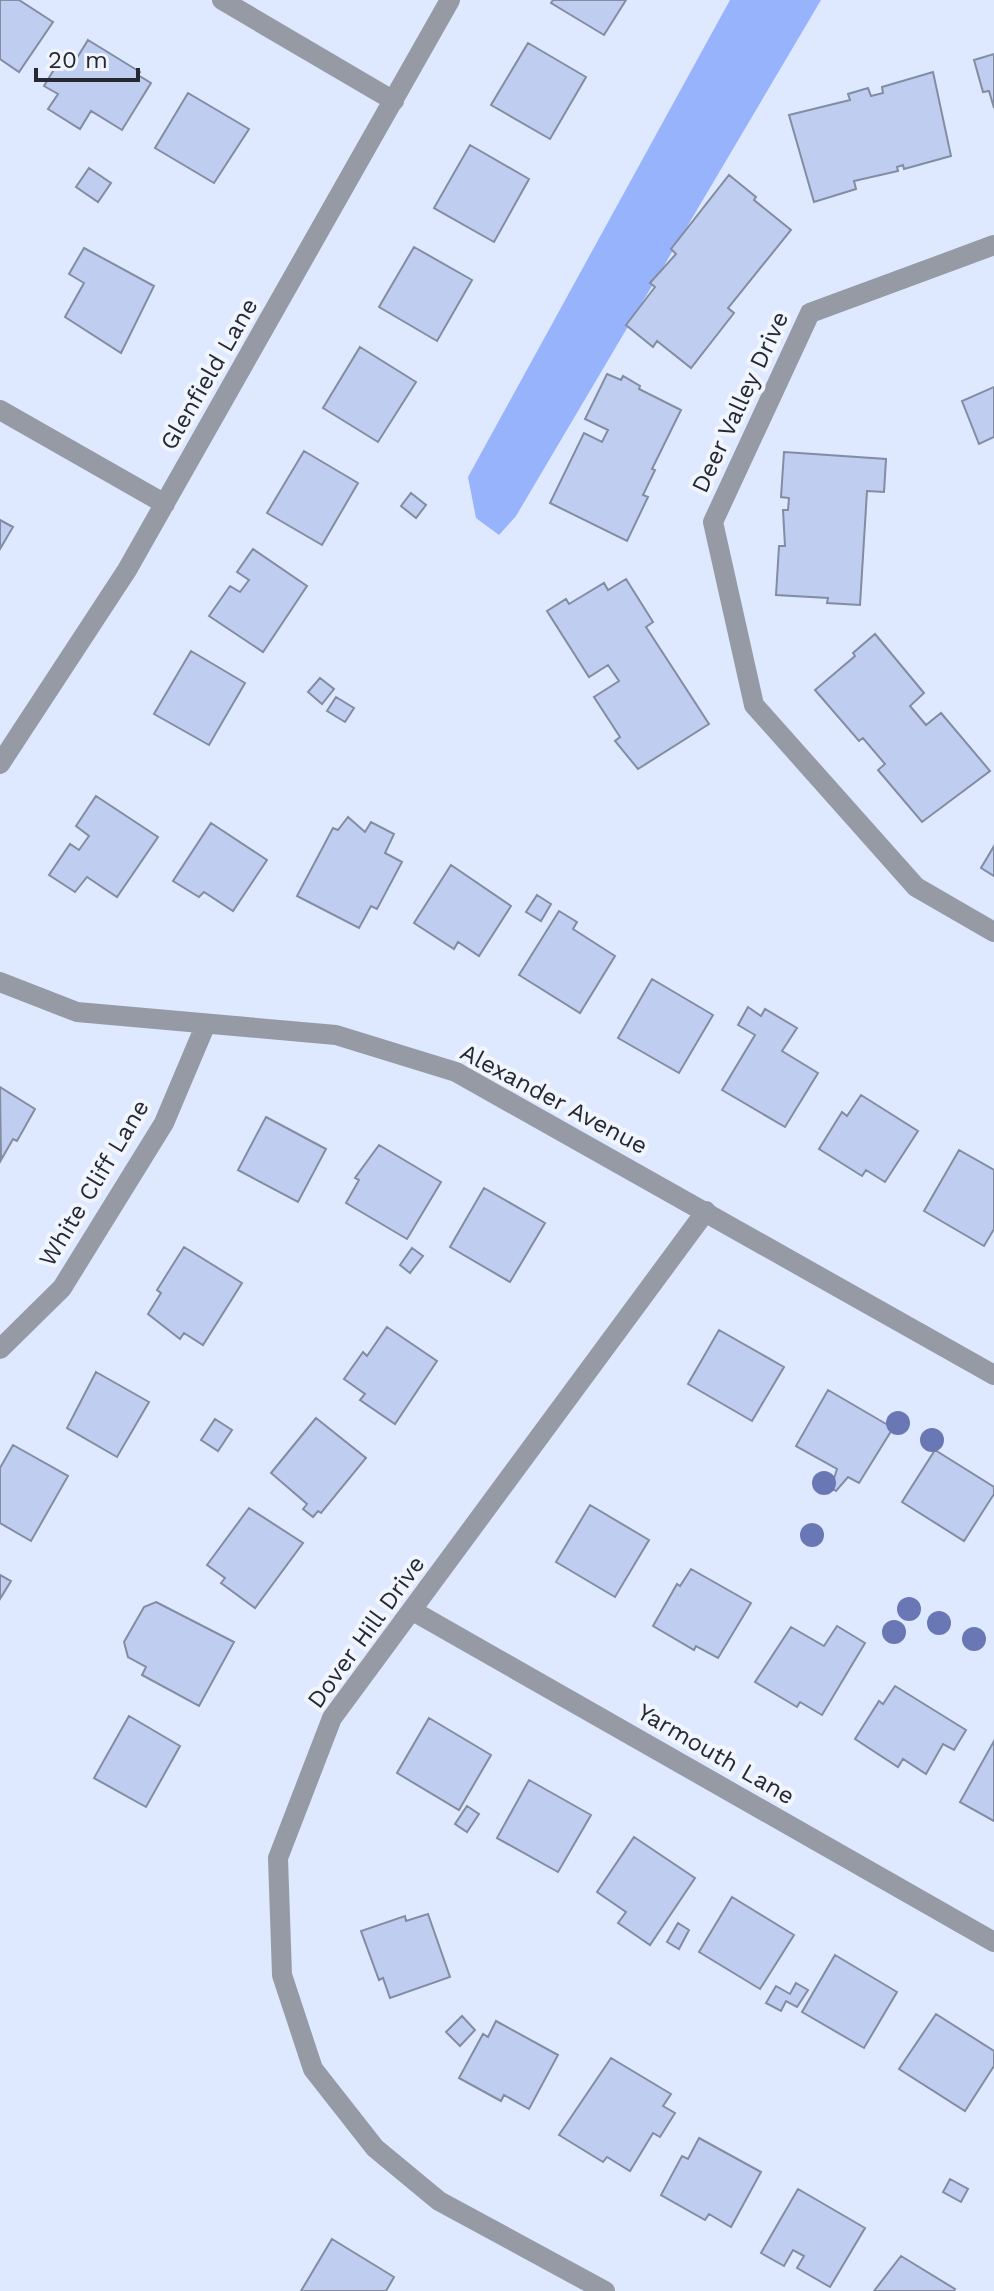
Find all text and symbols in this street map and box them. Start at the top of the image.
scale bar [36,32,138,82]
text: 20 m [48,46,108,74]
street label: Glenfield Lane [154,293,264,455]
street label: Deer Valley Drive [686,307,794,497]
street label: Alexander Avenue [456,1038,652,1160]
street label: White Cliff Lane [33,1095,155,1271]
street label: Dover Hill Drive [301,1550,431,1714]
street label: Yarmouth Lane [632,1698,800,1810]

